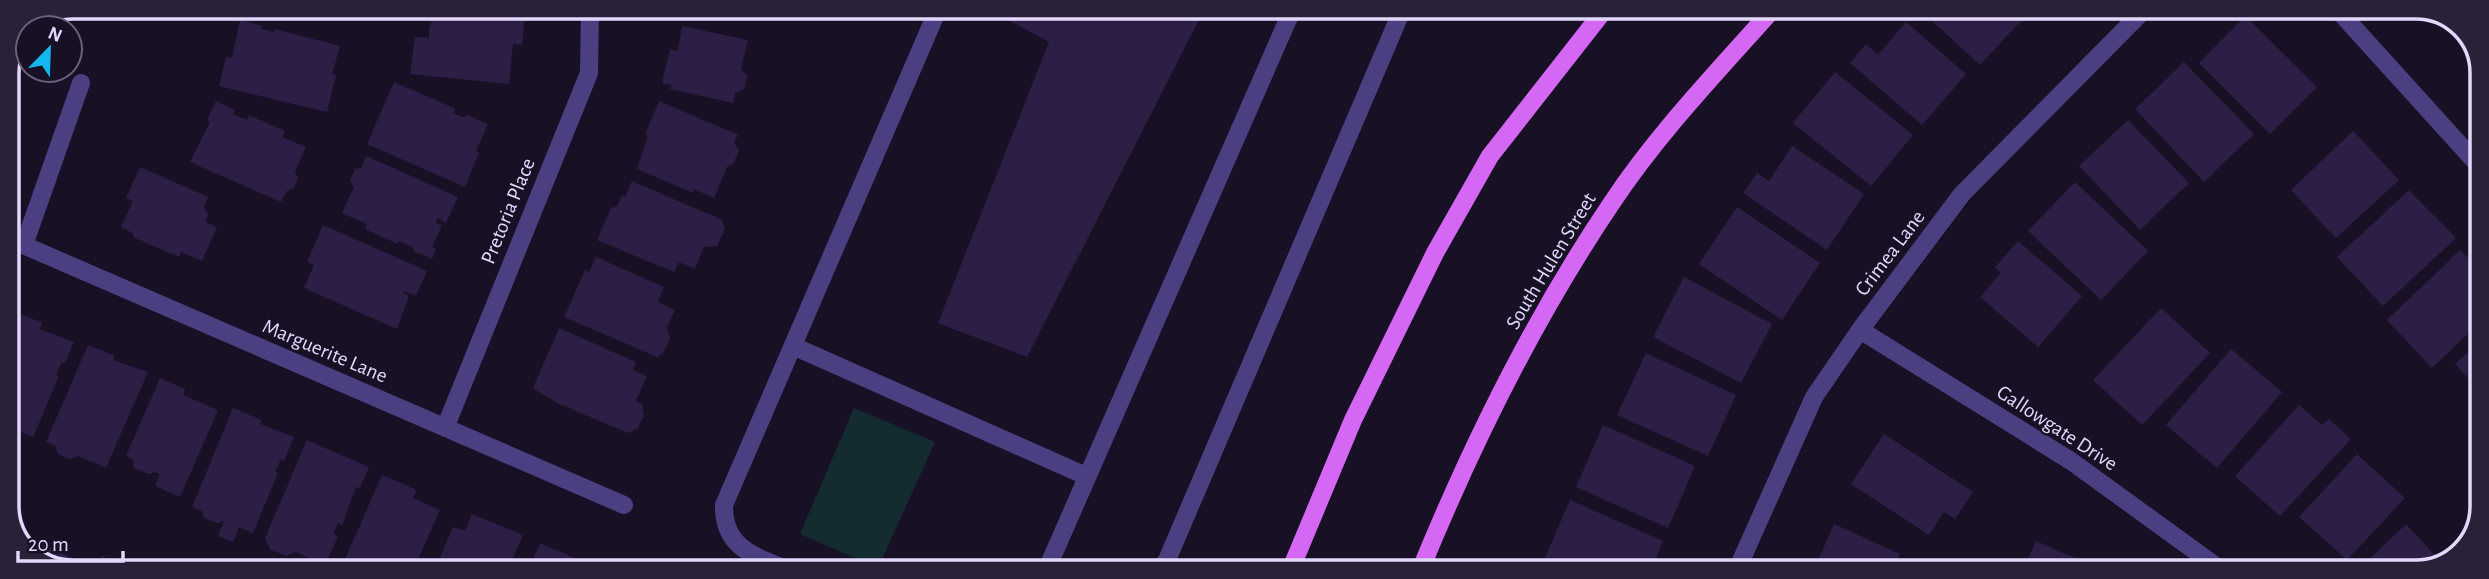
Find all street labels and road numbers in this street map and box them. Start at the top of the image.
street label: Pretoria Place [477,155,539,267]
street label: South Hulen Street [1502,189,1600,333]
street label: Crimea Lane [1851,206,1929,300]
street label: Marguerite Lane [259,315,391,387]
street label: Gallowgate Drive [1993,381,2121,475]

